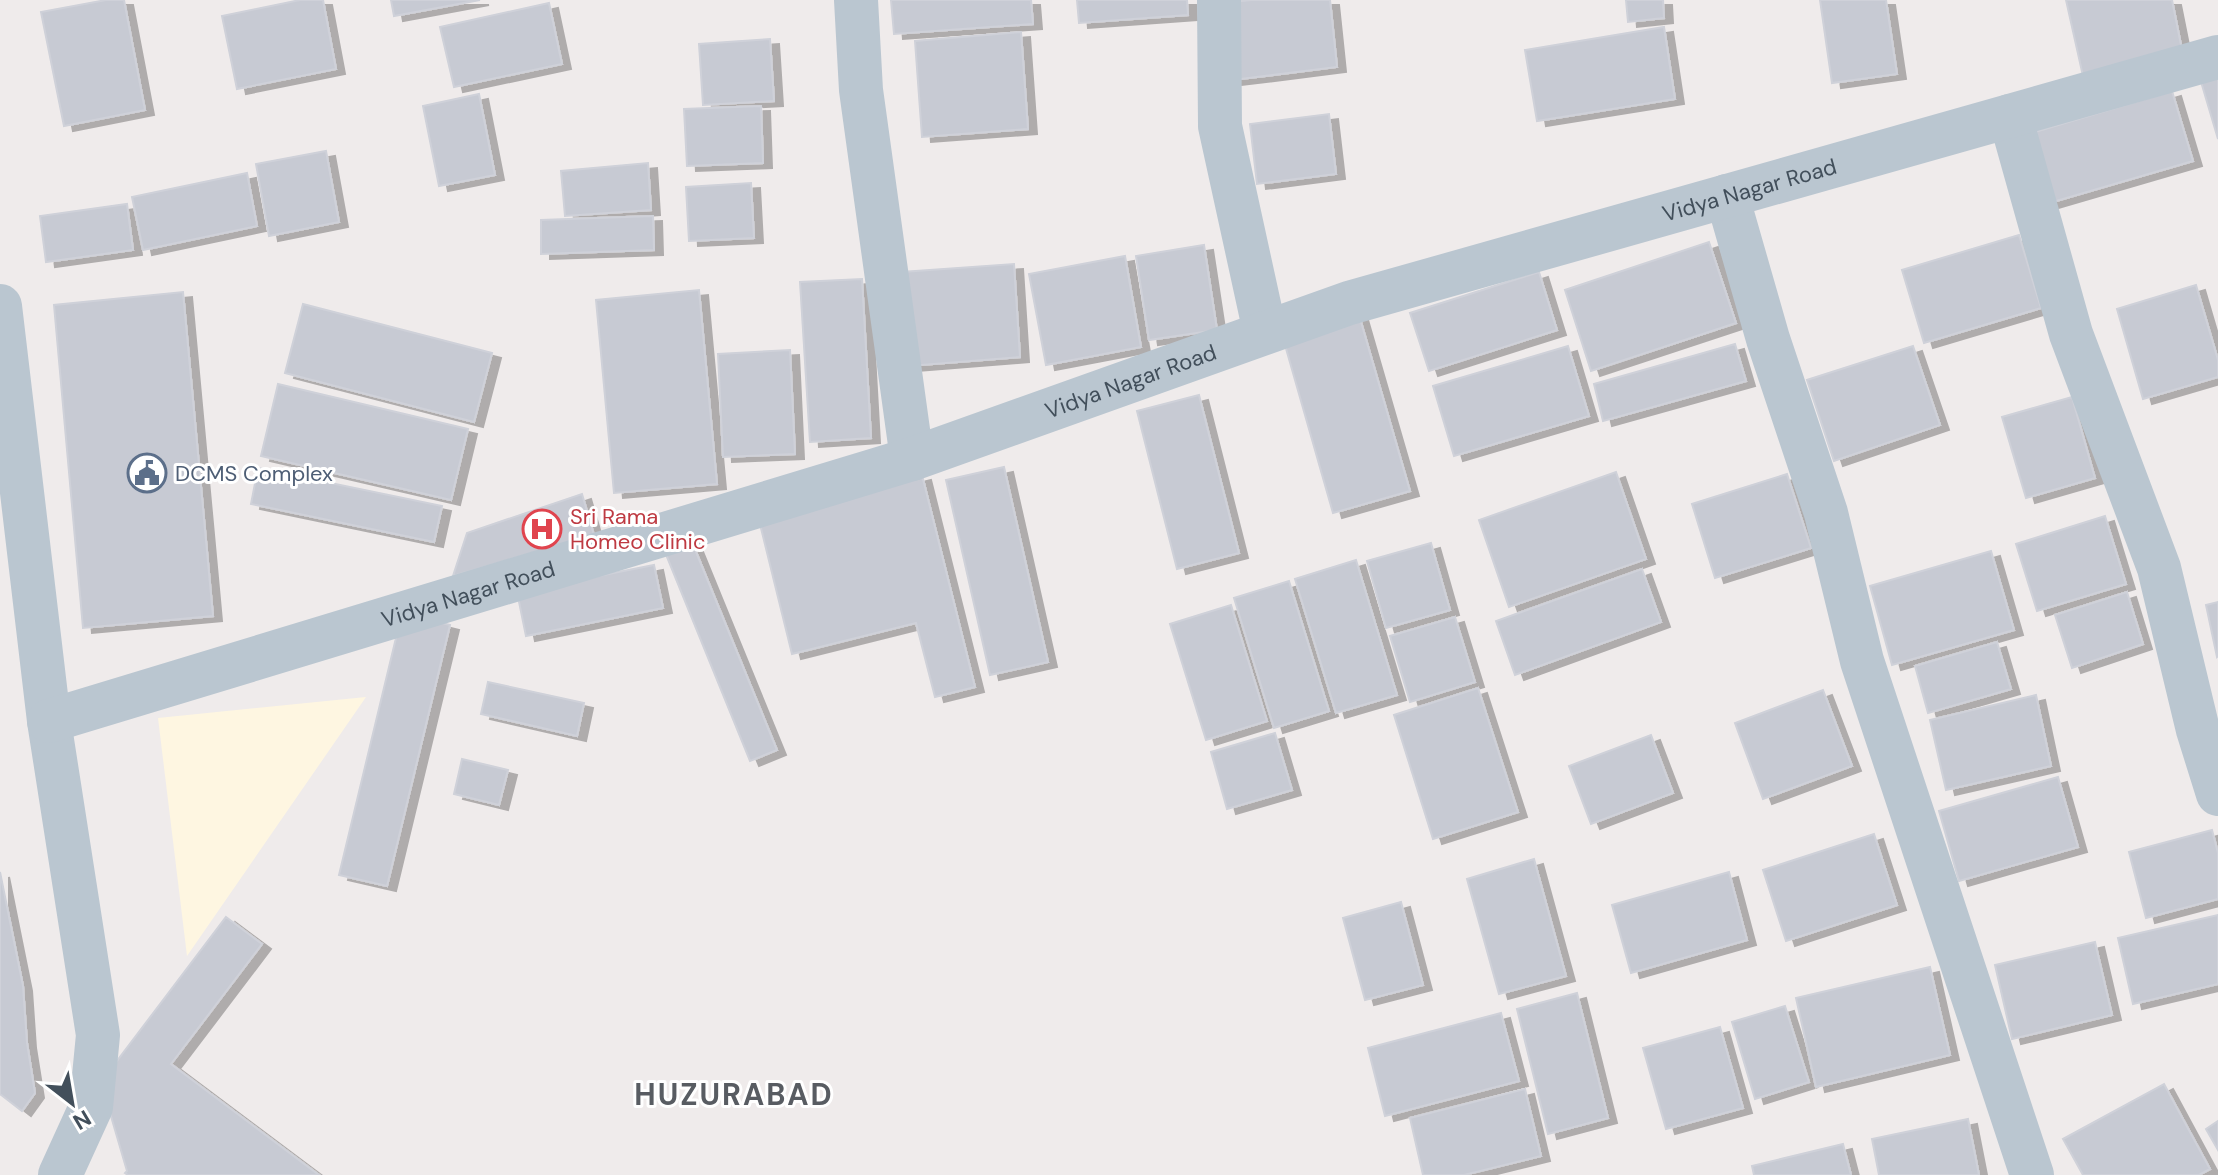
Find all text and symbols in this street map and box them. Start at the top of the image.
street label: Vidya Nagar Road [1659,152,1840,229]
street label: Vidya Nagar Road [1041,338,1220,425]
public building icon: DCMS Complex [126,452,168,494]
place label: DCMS Complex [175,459,333,488]
place label: Sri Rama Homeo Clinic [570,502,705,556]
hospital icon: Sri Rama Homeo Clinic [521,508,563,550]
street label: Vidya Nagar Road [378,554,559,634]
north arrow [32,1063,112,1143]
district label: HUZURABAD [634,1075,834,1114]
text: N [68,1103,96,1136]

